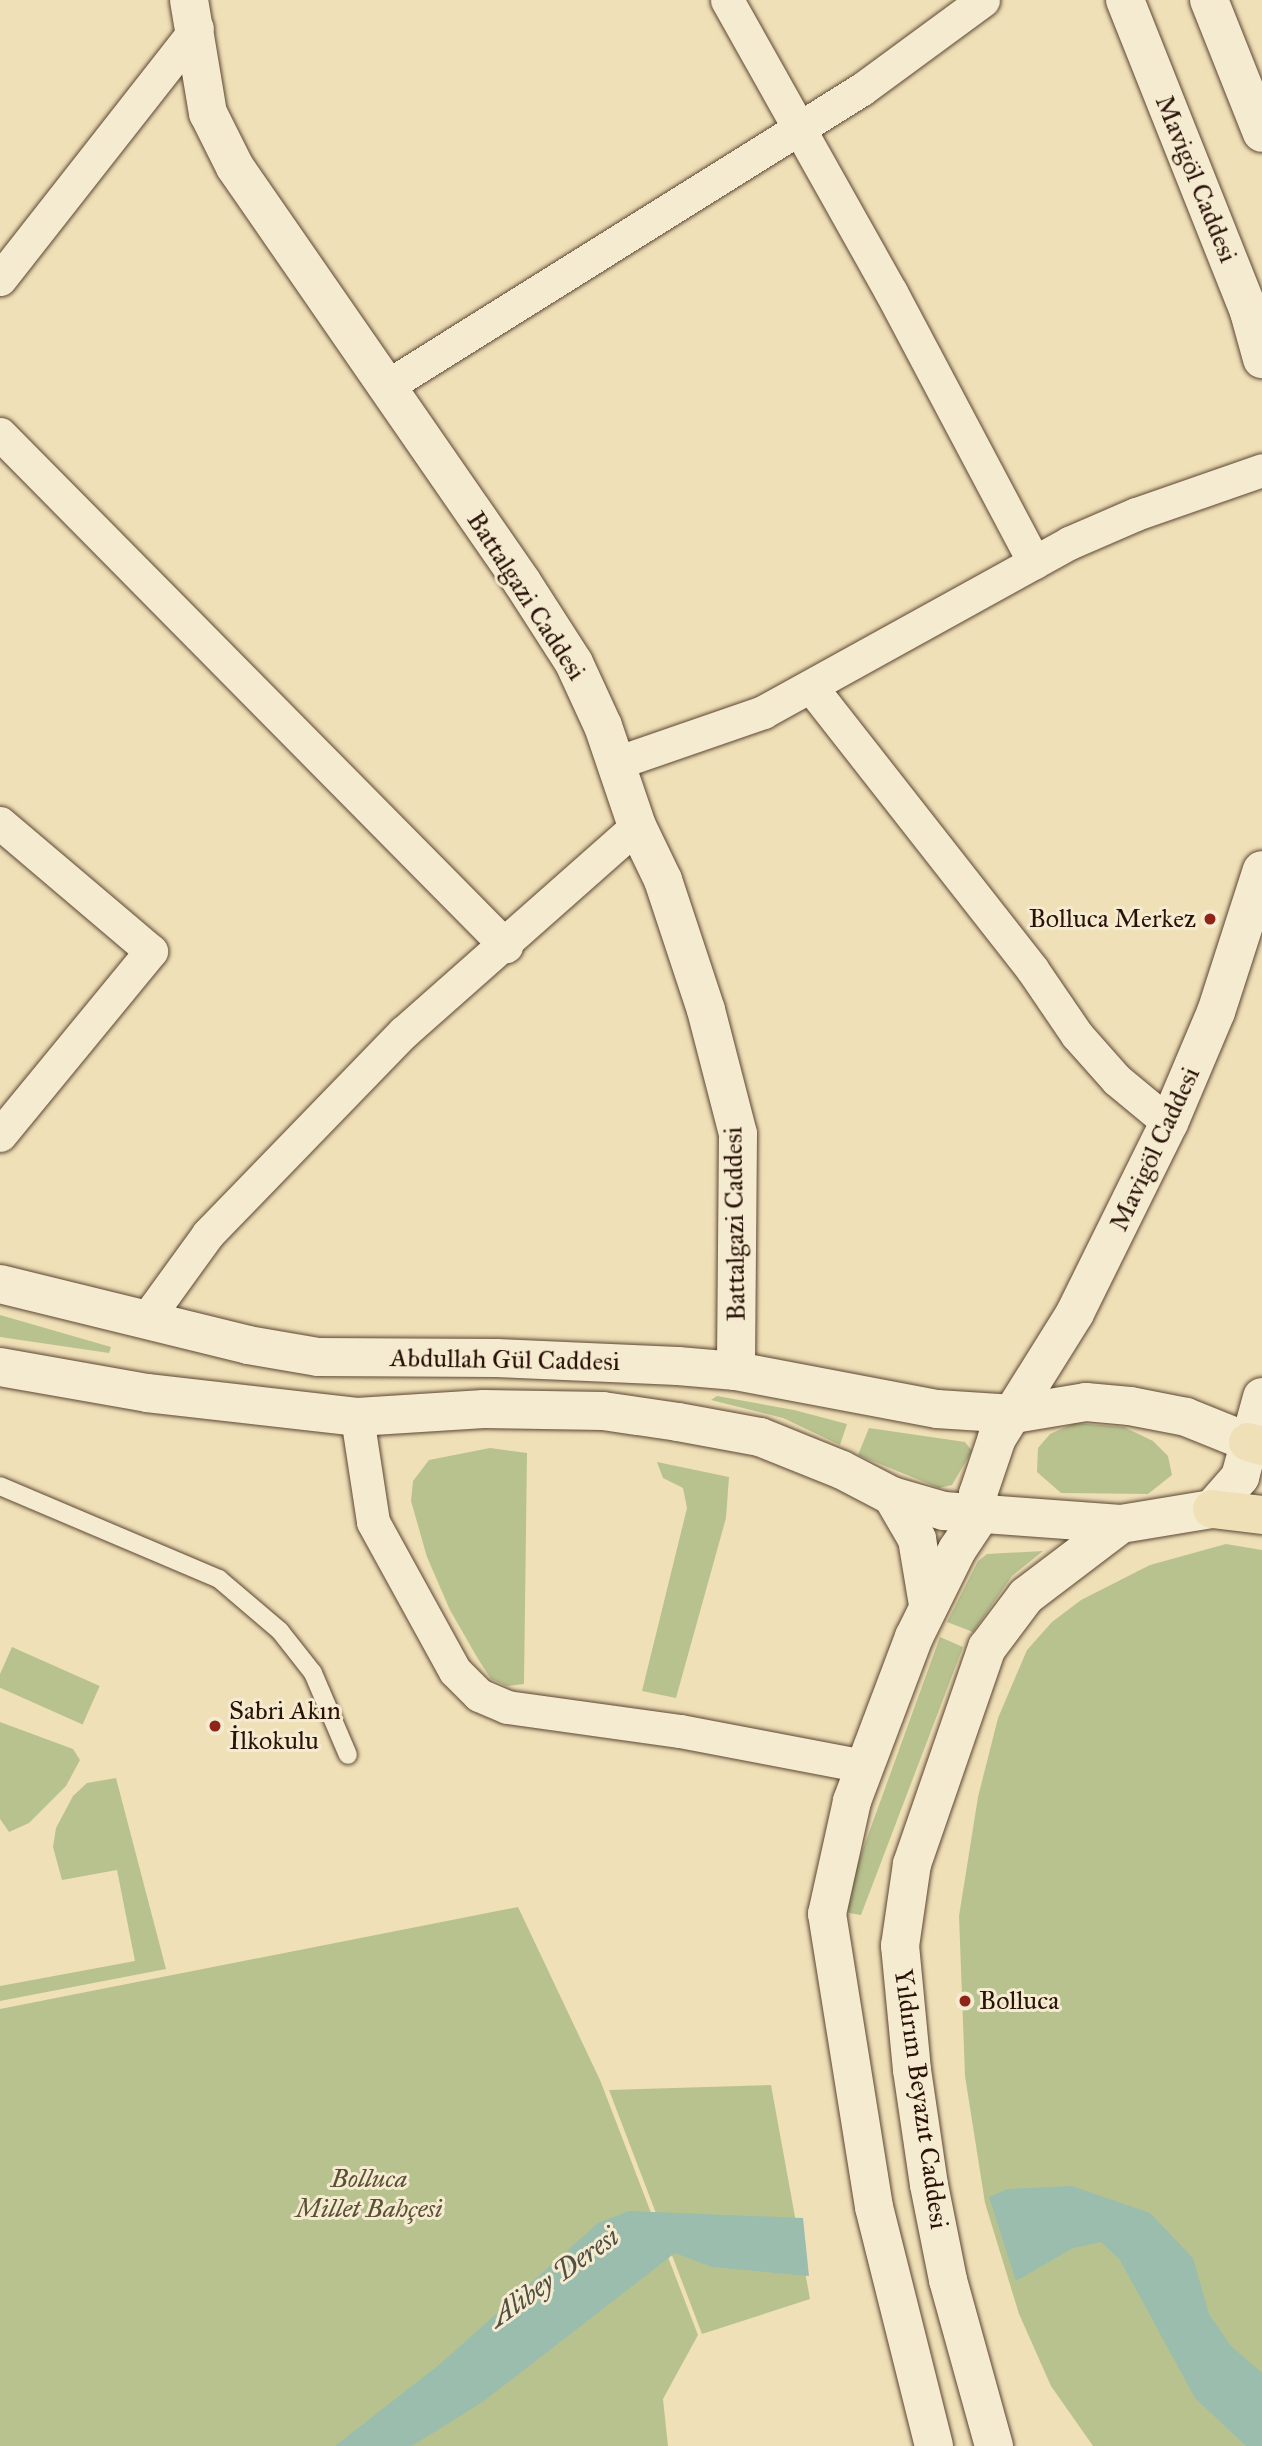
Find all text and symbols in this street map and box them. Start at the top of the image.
street label: Mavigöl Caddesi [1148,91,1244,267]
street label: Battalgazi Caddesi [460,506,592,686]
place label: Bolluca Merkez [1029,903,1196,935]
marker: Bolluca Merkez [1202,911,1218,927]
street label: Mavigöl Caddesi [1103,1062,1207,1236]
street label: Battalgazi Caddesi [718,1126,752,1322]
street label: Abdullah Gül Caddesi [390,1342,620,1378]
place label: Sabri Akın İlkokulu [229,1695,341,1756]
marker: Sabri Akın İlkokulu [207,1718,223,1734]
street label: Yıldırım Beyazıt Caddesi [887,1967,955,2231]
place label: Bolluca [979,1985,1059,2017]
marker: Bolluca [957,1993,973,2009]
park label: Bolluca Millet Bahçesi [295,2163,443,2224]
water label: Alibey Deresi [482,2220,626,2334]

